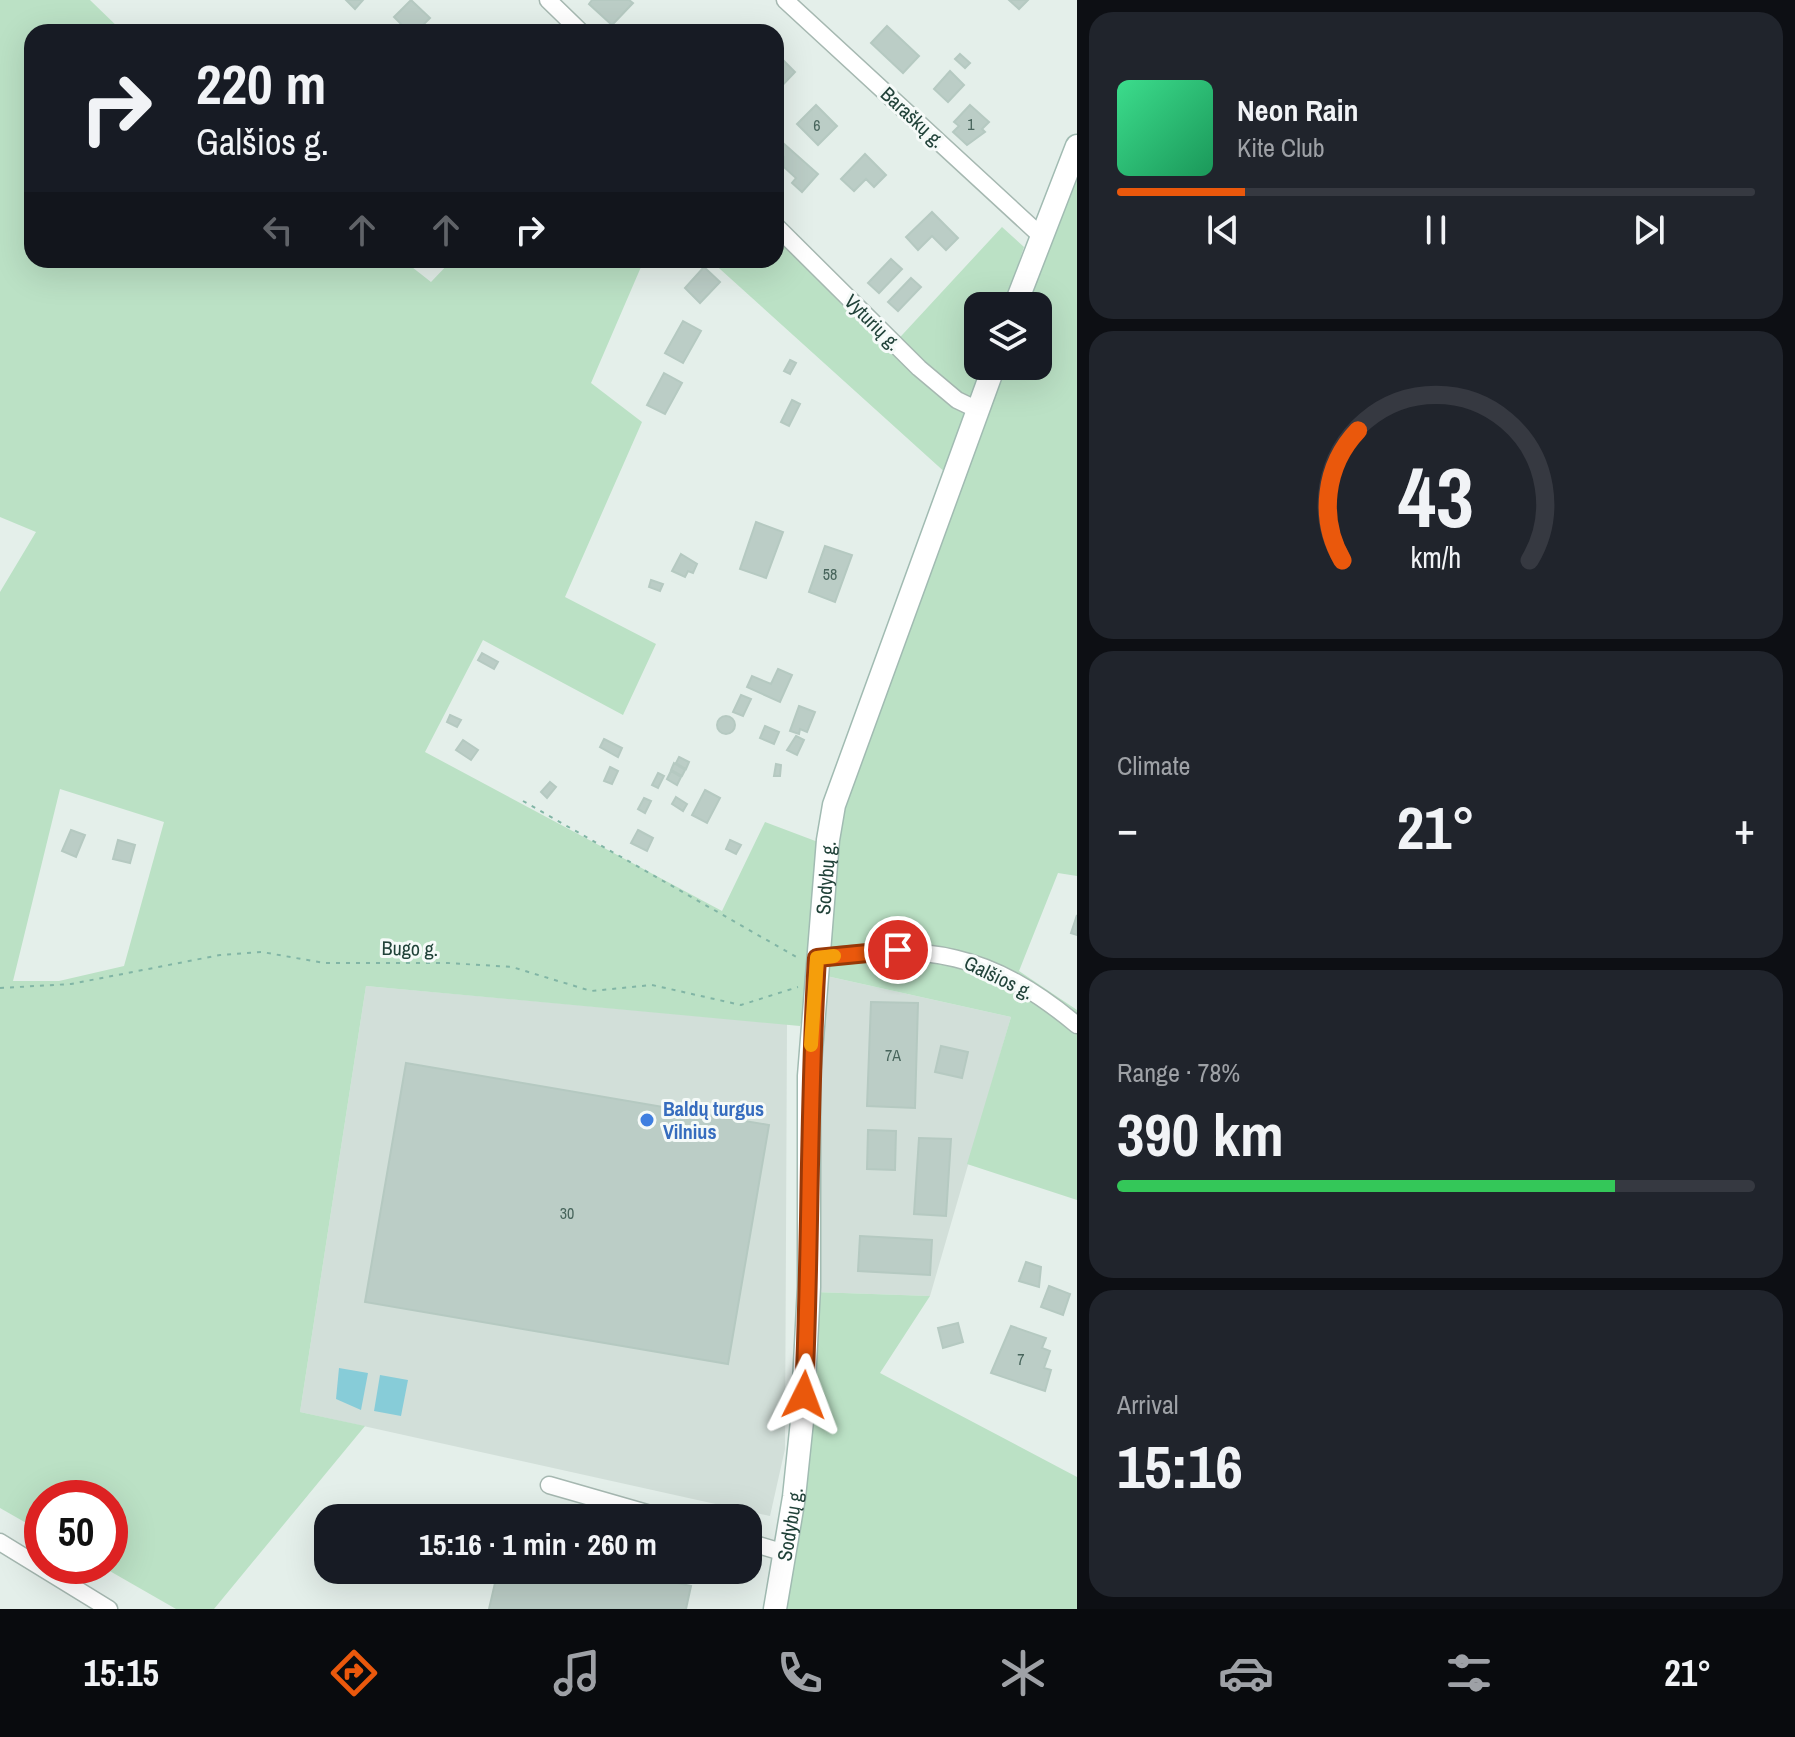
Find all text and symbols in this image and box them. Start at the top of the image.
text: 220 m [196,46,326,121]
icon: right [64,56,168,160]
street label: Baraškų g. [875,80,951,154]
text: Neon Rain [1237,90,1359,130]
house number: 1 [967,113,975,135]
house number: 6 [813,114,821,136]
text: Galšios g. [196,118,329,166]
text: Kite Club [1237,130,1325,165]
icon: left [256,208,300,252]
icon: ahead [340,208,384,252]
icon: ahead [424,208,468,252]
icon: right [508,208,552,252]
icon: previous [1201,208,1245,252]
icon: pause [1414,208,1458,252]
icon: next [1627,208,1671,252]
street label: Vyturių g. [839,288,907,356]
map controls [964,292,1052,380]
button: layers [964,292,1052,380]
text: 43 [1398,441,1474,553]
text: km/h [1411,538,1461,577]
house number: 58 [823,563,837,585]
text: Climate [1117,748,1190,783]
text: 21° [1397,787,1475,868]
text: − [1117,798,1138,858]
text: + [1734,798,1755,858]
street label: Sodybų g. [809,840,841,916]
pin [864,916,932,984]
icon: arrive [876,928,920,972]
street label: Bugo g. [381,934,439,962]
street label: Galšios g. [960,949,1038,1005]
house number: 7A [885,1044,901,1066]
text: Range · 78% [1117,1055,1240,1090]
text: 390 km [1117,1094,1284,1175]
place label: Baldų turgus Vilnius [663,1095,764,1145]
marker: Baldų turgus Vilnius [638,1111,656,1129]
house number: 30 [560,1202,574,1224]
house number: 7 [1017,1348,1025,1370]
position arrow [762,1353,846,1437]
text: Arrival [1117,1387,1179,1422]
text: 15:16 [1117,1426,1243,1507]
speed limit sign: 50 [24,1480,128,1584]
street label: Sodybų g. [770,1486,808,1563]
text: 15:16 · 1 min · 260 m [419,1524,657,1564]
icon: directions [326,1645,382,1701]
icon: music [549,1645,605,1701]
icon: phone [772,1645,828,1701]
icon: climate [995,1645,1051,1701]
icon: car [1218,1645,1274,1701]
icon: filters [1441,1645,1497,1701]
text: 15:15 [84,1649,159,1697]
text: 21° [1664,1649,1711,1697]

